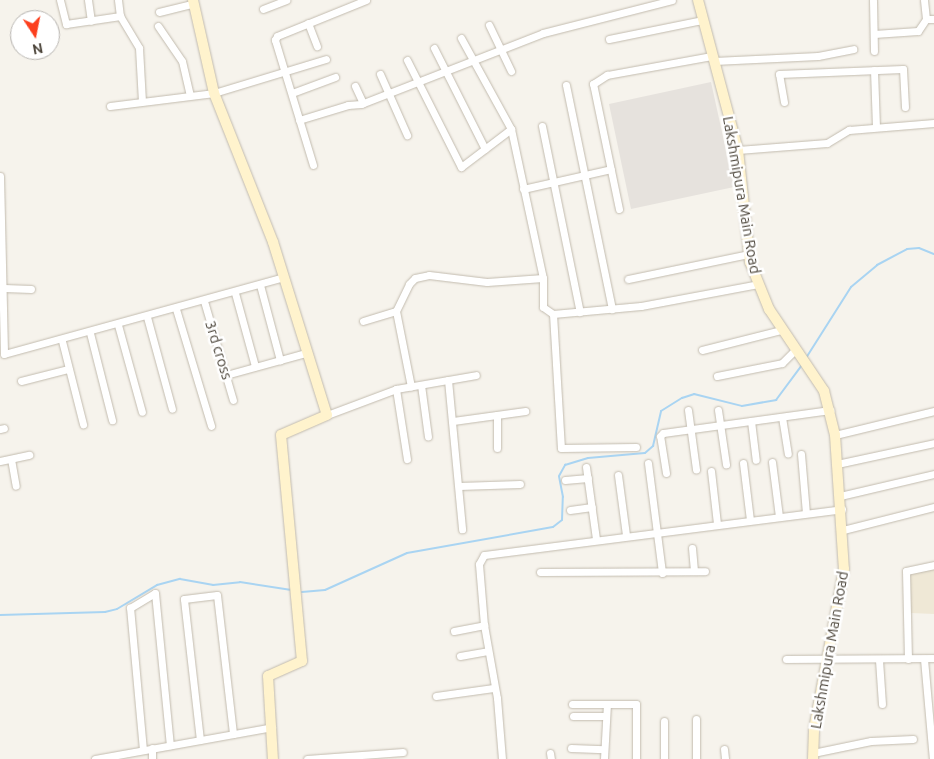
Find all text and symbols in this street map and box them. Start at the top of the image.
north arrow [10,10,60,60]
text: N [31,40,44,58]
street label: Lakshmipura Main Road [719,115,765,275]
street label: 3rd cross [202,318,236,382]
street label: Lakshmipura Main Road [806,570,852,730]

